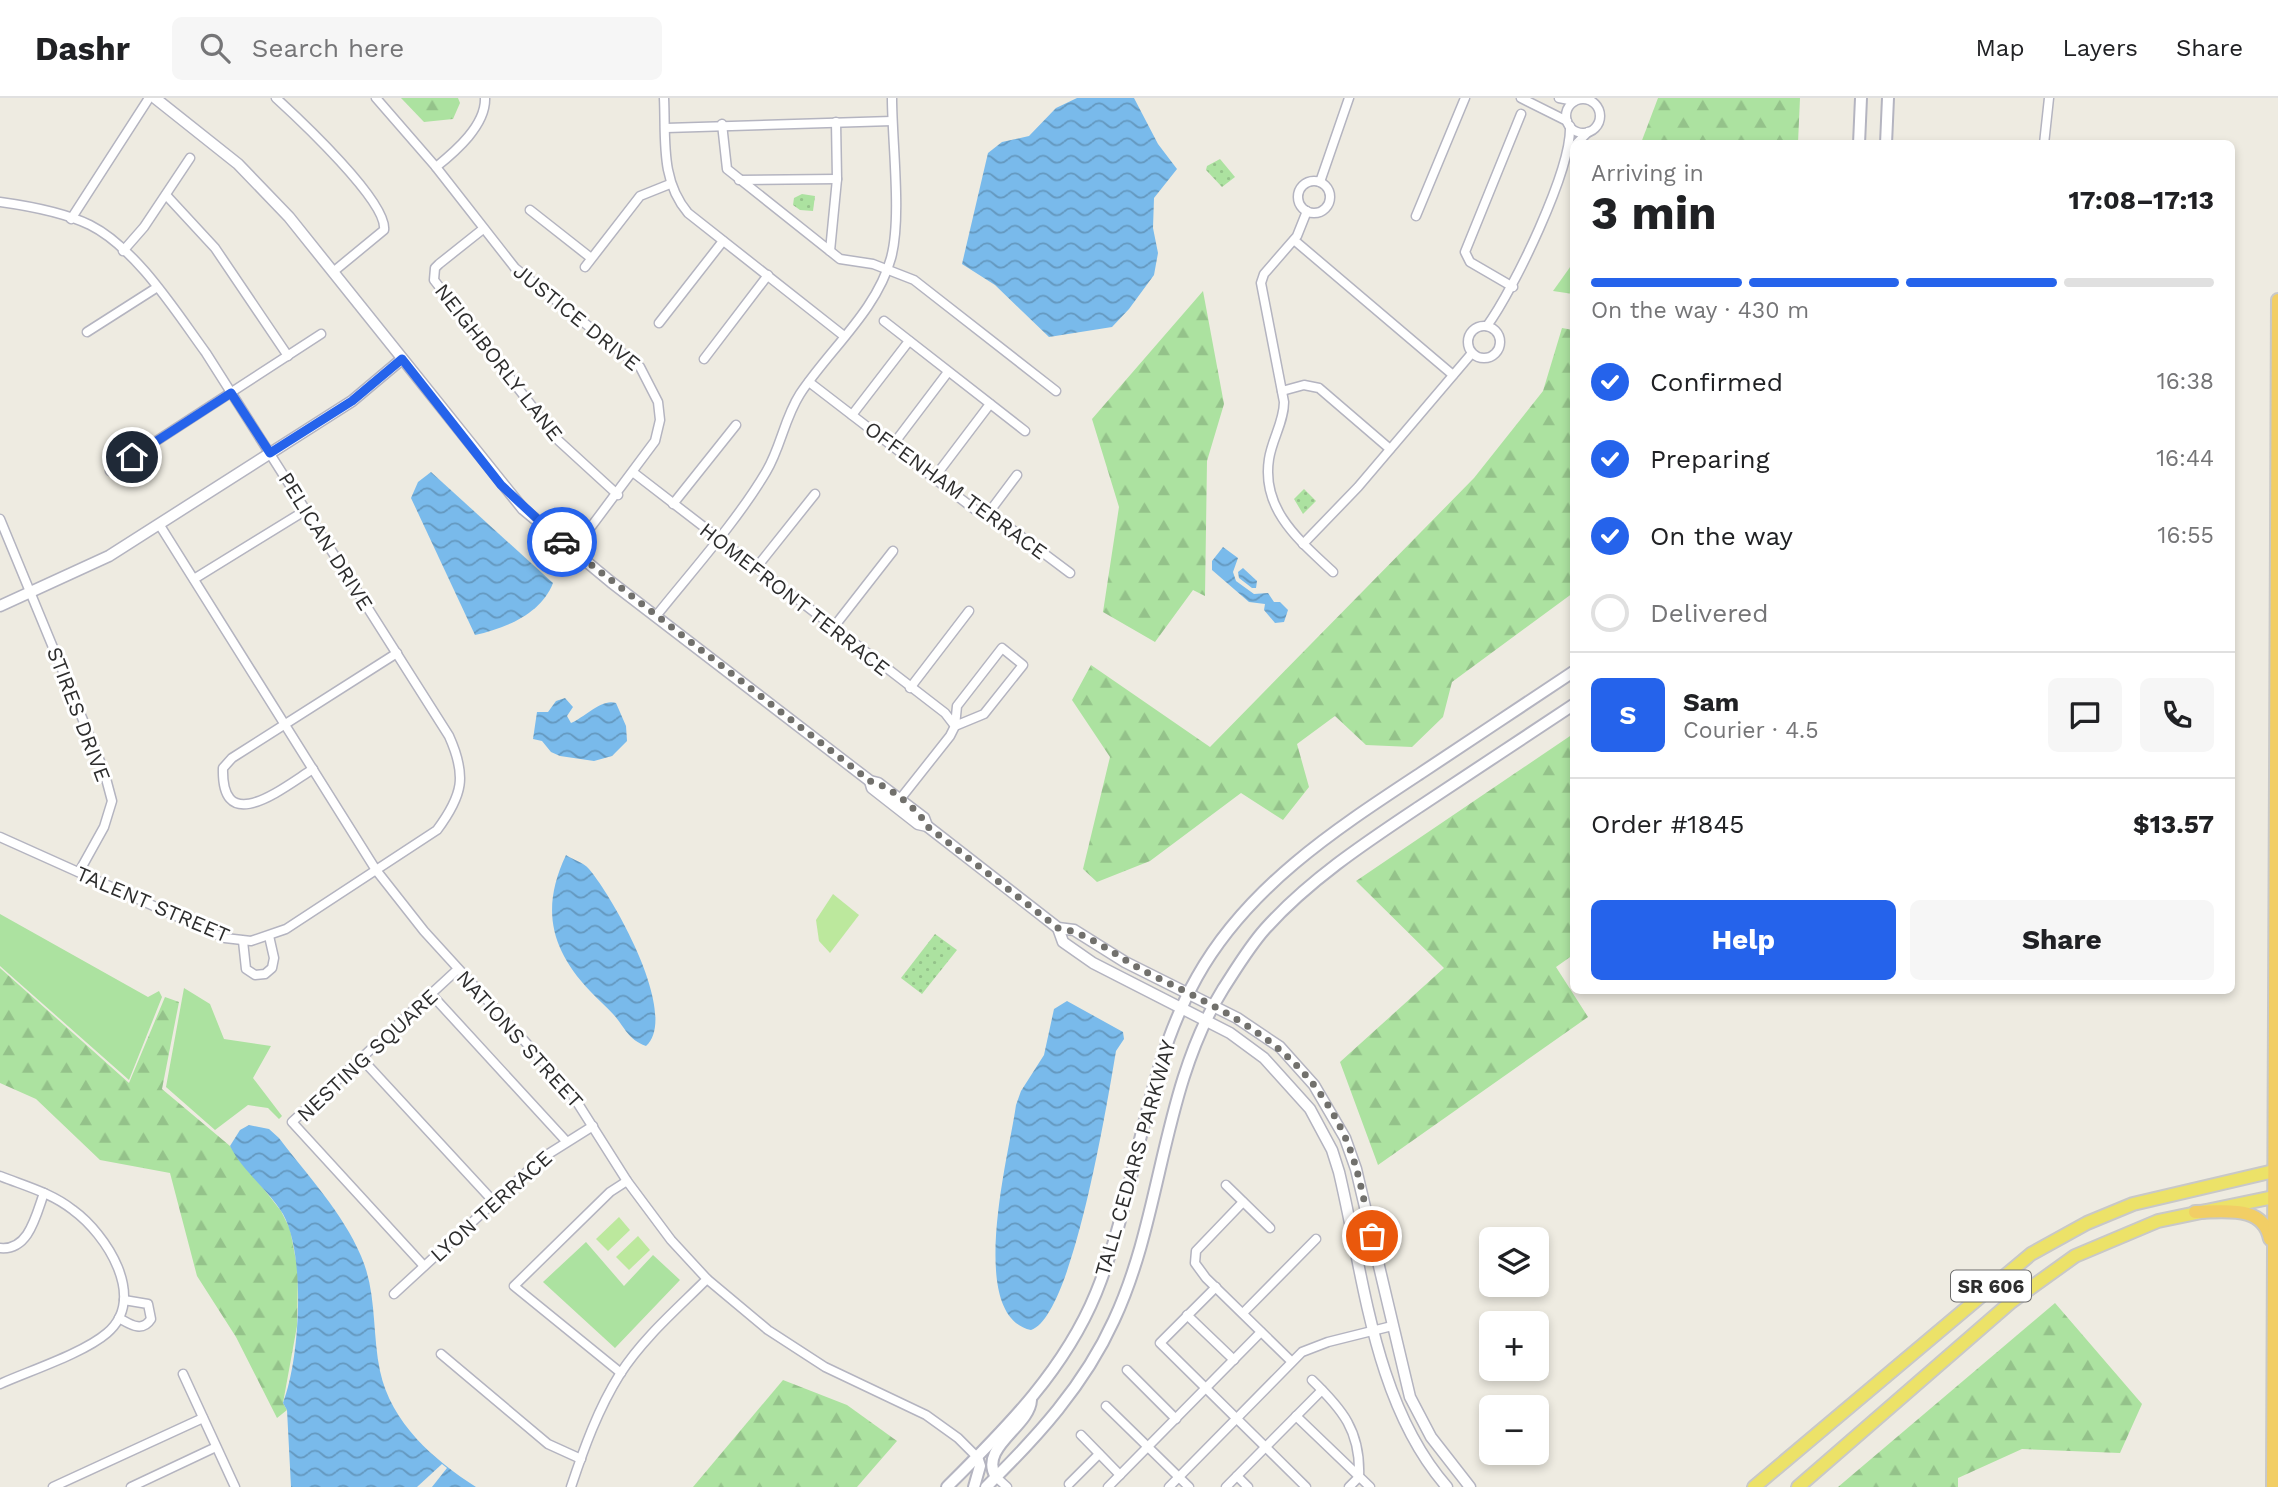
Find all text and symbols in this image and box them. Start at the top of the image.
search box [172,17,662,80]
text: Dashr [35,29,130,68]
icon: search [196,29,234,67]
text: Search here [252,33,404,63]
text: Map [1976,34,2024,62]
text: Layers [2062,34,2138,62]
text: Share [2176,34,2243,62]
text: Arriving in [1591,160,1704,187]
text: 17:08–17:13 [2069,185,2214,215]
text: 3 min [1591,186,1717,240]
street label: JUSTICE DRIVE [509,258,645,376]
street label: NEIGHBORLY LANE [430,278,568,446]
text: On the way · 430 m [1591,297,1809,324]
icon: check [1591,363,1629,401]
text: Confirmed [1650,367,1783,397]
text: 16:38 [2157,368,2214,395]
street label: OFFENHAM TERRACE [860,415,1052,565]
pin [102,427,162,487]
icon: home [113,438,151,476]
icon: check [1591,440,1629,478]
text: Preparing [1650,444,1770,474]
text: 16:44 [2156,445,2214,472]
street label: PELICAN DRIVE [273,467,379,615]
courier [527,507,597,577]
street label: HOMEFRONT TERRACE [695,517,895,681]
icon: check [1591,517,1629,555]
text: On the way [1650,521,1793,551]
text: 16:55 [2157,522,2214,549]
icon: car [543,523,581,561]
text: Delivered [1650,598,1769,628]
street label: STIRES DRIVE [42,643,116,785]
button: chat [2048,678,2122,752]
button: phone [2140,678,2214,752]
text: Sam [1683,687,1739,717]
text: S [1620,700,1636,730]
text: Courier · 4.5 [1683,717,1819,744]
text: Order #1845 [1591,809,1744,839]
text: $13.57 [2133,809,2214,839]
street label: TALENT STREET [73,860,234,948]
button: Help [1591,900,1896,980]
button: Share [1910,900,2214,980]
street label: NATIONS STREET [451,965,589,1113]
street label: NESTING SQUARE [292,983,442,1127]
street label: TALL CEDARS PARKWAY [1089,1037,1181,1279]
street label: LYON TERRACE [425,1145,557,1267]
pin [1342,1206,1402,1266]
icon: bag [1353,1217,1391,1255]
map controls [1479,1227,1549,1465]
button: layers [1479,1227,1549,1297]
road number: SR 606 [1951,1270,2031,1302]
button: + [1479,1311,1549,1381]
button: − [1479,1395,1549,1465]

